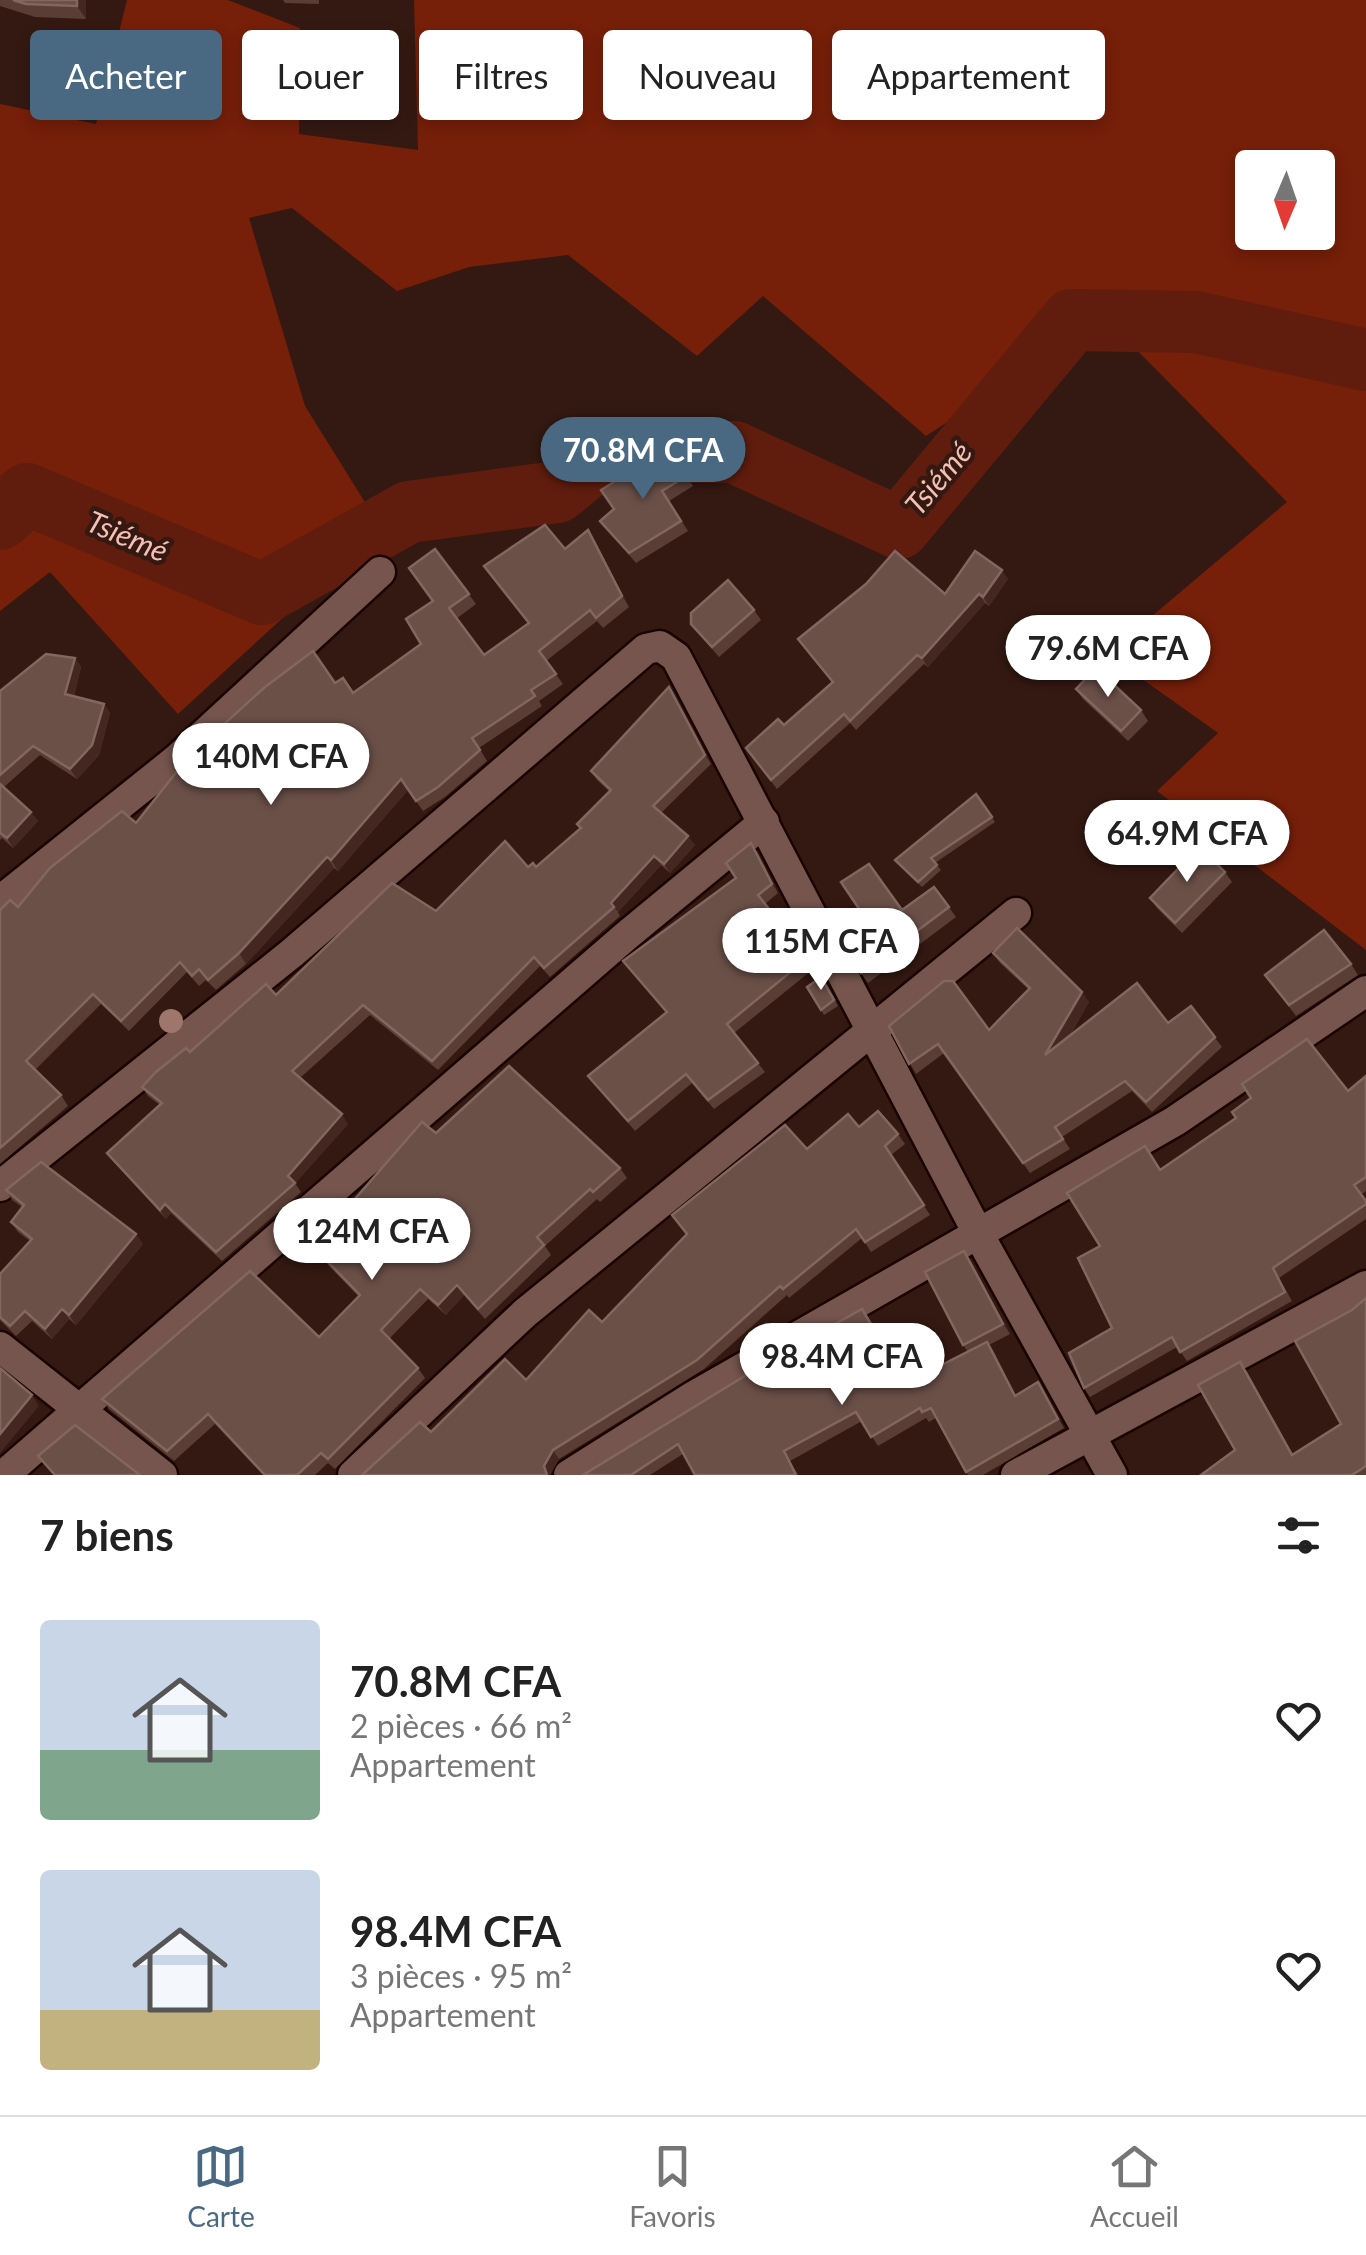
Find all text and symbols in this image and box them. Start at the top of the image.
chip: Acheter [30,30,222,120]
chip: Louer [242,30,399,120]
chip: Filtres [419,30,583,120]
chip: Nouveau [603,30,812,120]
chip: Appartement [832,30,1105,120]
north arrow [1235,150,1335,250]
map controls [1235,150,1335,250]
pin: 70.8M CFA [529,417,757,502]
text: 70.8M CFA [563,430,723,469]
water label: Tsiémé [896,434,978,522]
water label: Tsiémé [82,502,174,568]
pin: 79.6M CFA [994,615,1222,700]
text: 79.6M CFA [1028,628,1188,667]
pin: 140M CFA [168,723,374,808]
text: 140M CFA [194,736,348,775]
pin: 64.9M CFA [1073,800,1301,885]
text: 64.9M CFA [1107,813,1267,852]
pin: 115M CFA [718,908,924,993]
text: 115M CFA [744,921,898,960]
pin: 124M CFA [269,1198,475,1283]
text: 124M CFA [295,1211,449,1250]
pin: 98.4M CFA [728,1323,956,1408]
text: 98.4M CFA [762,1336,922,1375]
icon: filters [1271,1508,1326,1563]
text: 7 biens [40,1510,174,1560]
text: 70.8M CFA [350,1656,561,1706]
icon: home [120,1660,240,1780]
icon: heart [1271,1693,1326,1748]
text: 2 pièces · 66 m² [350,1706,572,1745]
text: Appartement [350,1745,536,1784]
text: 98.4M CFA [350,1906,561,1956]
icon: home [120,1910,240,2030]
icon: heart [1271,1943,1326,1998]
text: 3 pièces · 95 m² [350,1956,572,1995]
text: Appartement [350,1995,536,2034]
tab: Carte [187,2139,255,2233]
tab: Favoris [629,2139,716,2233]
tab: Accueil [1090,2139,1179,2233]

